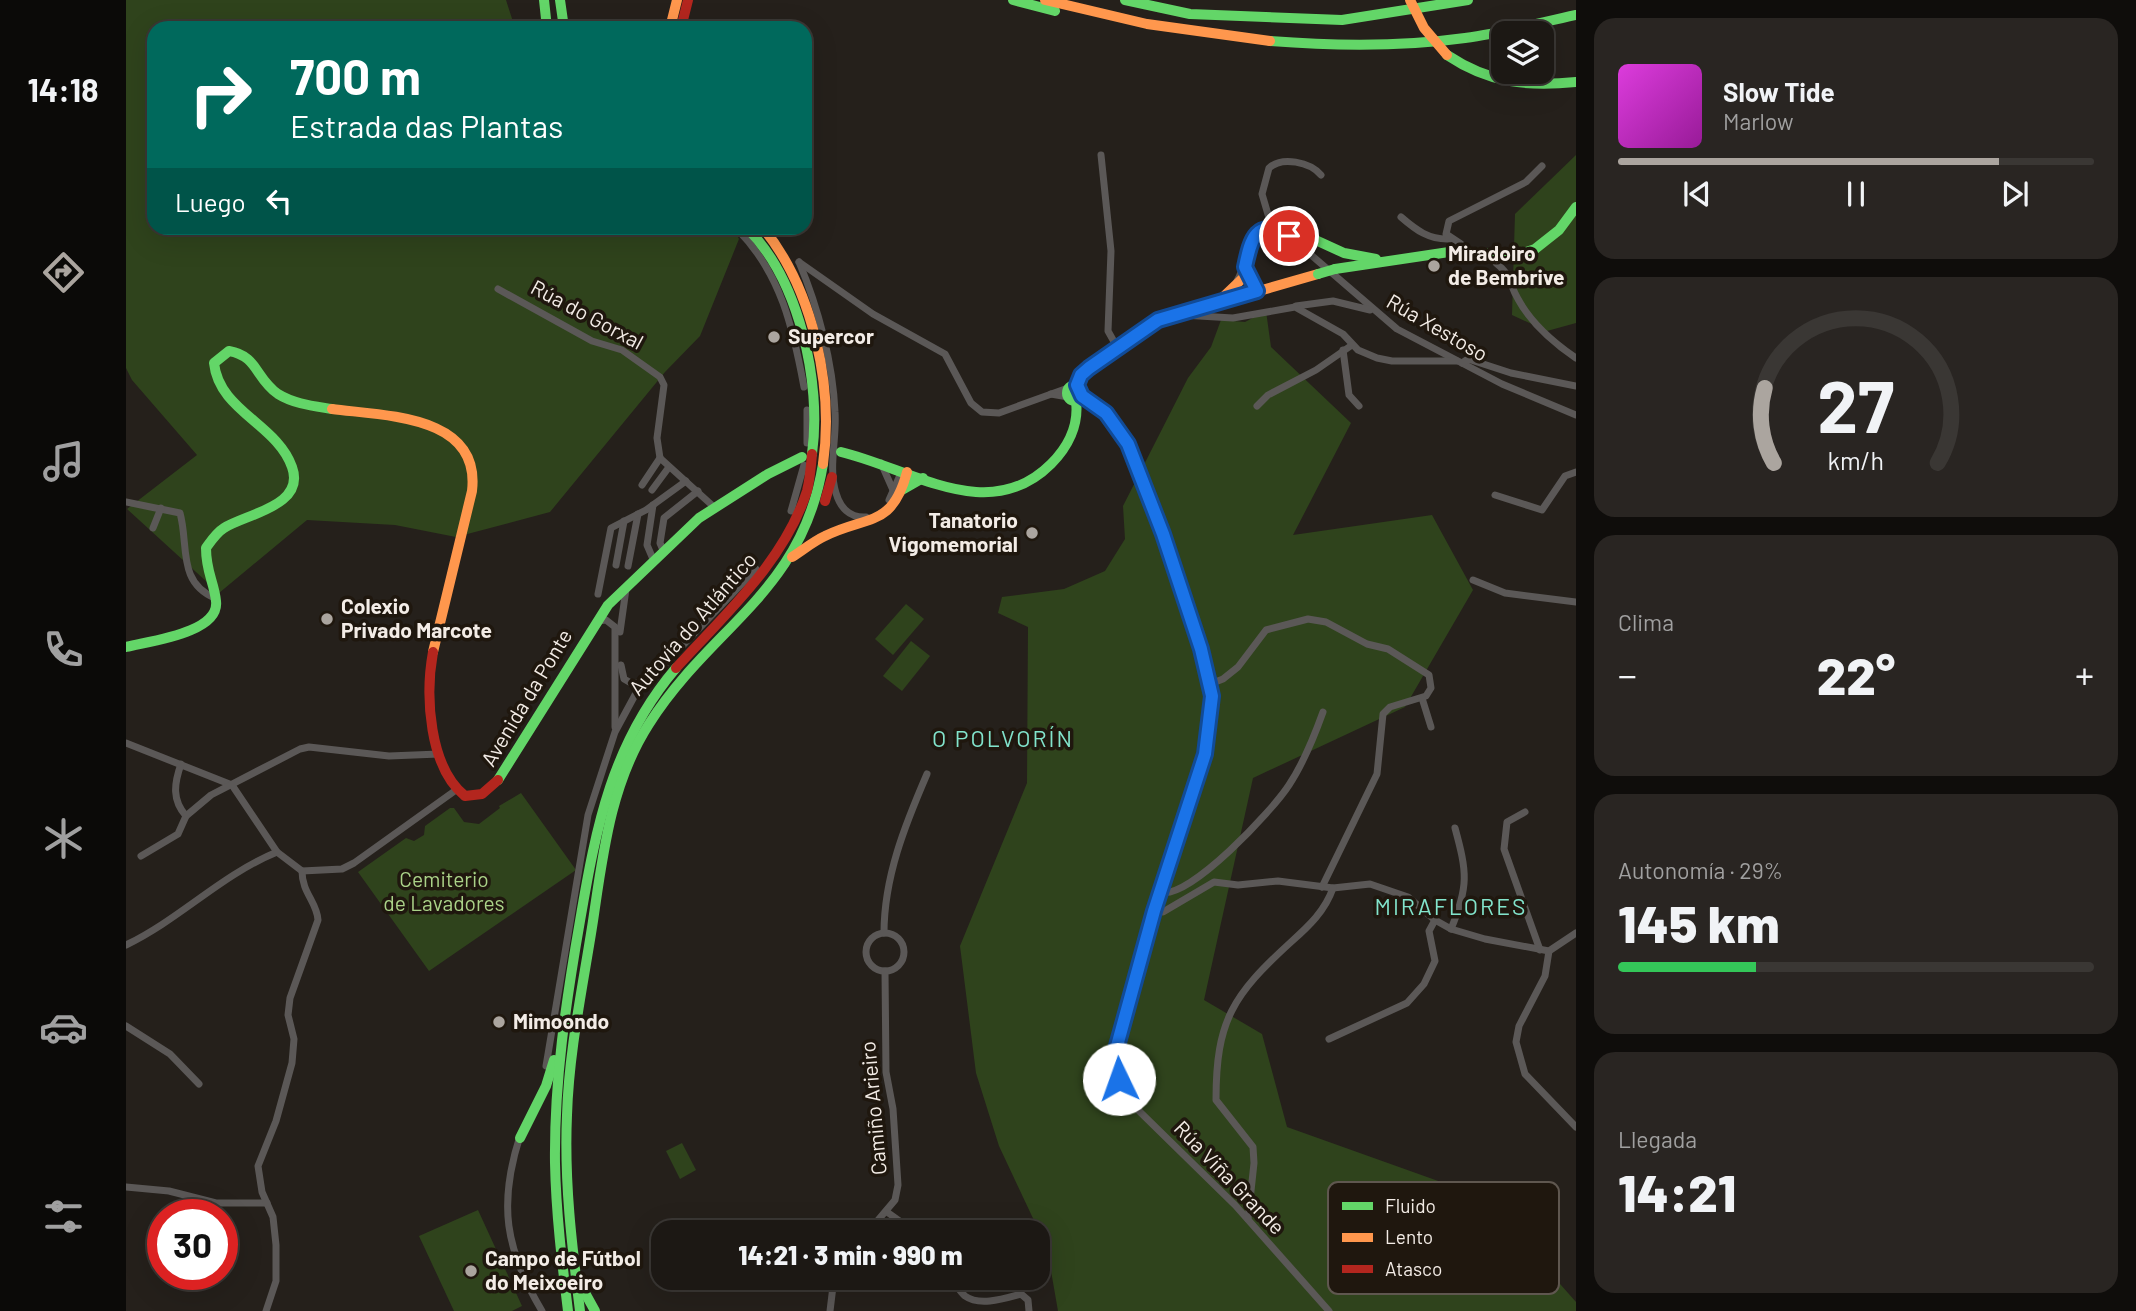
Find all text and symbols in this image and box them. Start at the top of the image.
map controls [1491,21,1554,84]
button: layers [1491,21,1554,84]
text: 700 m [290,46,421,105]
icon: right [175,49,266,140]
text: 14:18 [28,70,98,108]
text: Slow Tide [1723,76,1835,107]
text: Estrada das Plantas [290,106,563,144]
text: Marlow [1723,107,1794,135]
icon: previous [1678,175,1716,213]
icon: pause [1837,175,1875,213]
icon: next [1996,175,2034,213]
icon: left [260,182,298,220]
text: Luego [175,186,246,217]
pin [1259,206,1319,266]
icon: arrive [1270,217,1308,255]
place label: Miradoiro de Bembrive [1448,240,1565,289]
icon: directions [39,248,88,297]
marker: Miradoiro de Bembrive [1426,258,1442,274]
street label: Rúa do Gorxal [527,274,648,354]
street label: Rúa Xestoso [1383,288,1493,366]
place label: Supercor [788,323,874,348]
marker: Supercor [766,329,782,345]
text: 27 [1818,360,1894,448]
icon: music [39,437,88,486]
text: km/h [1828,445,1884,475]
place label: Tanatorio Vigomemorial [888,507,1018,556]
marker: Tanatorio Vigomemorial [1024,525,1040,541]
street label: Autovía do Atlántico [623,546,761,700]
place label: Colexio Privado Marcote [341,593,492,642]
text: Clima [1618,608,1674,636]
marker: Colexio Privado Marcote [319,611,335,627]
street label: Avenida da Ponte [475,624,577,770]
icon: phone [39,625,88,674]
text: 22° [1817,643,1895,705]
text: − [1618,651,1637,697]
text: + [2075,651,2094,697]
district label: O POLVORÍN [932,724,1074,752]
icon: climate [39,814,88,863]
text: Autonomía · 29% [1618,856,1783,884]
park label: Cemiterio de Lavadores [383,866,505,915]
text: 145 km [1618,891,1780,953]
district label: MIRAFLORES [1374,892,1528,920]
icon: car [39,1003,88,1052]
place label: Mimoondo [513,1008,609,1033]
marker: Mimoondo [491,1014,507,1030]
street label: Camiño Arieiro [854,1040,891,1176]
position arrow [1082,1042,1156,1116]
street label: Rúa Viña Grande [1170,1115,1291,1239]
text: Llegada [1618,1125,1697,1153]
text: 14:21 [1618,1160,1736,1222]
legend [1328,1182,1559,1294]
icon: filters [39,1192,88,1241]
text: Fluido [1385,1194,1436,1217]
speed limit sign: 30 [147,1199,238,1290]
text: Lento [1385,1225,1433,1248]
text: 14:21 · 3 min · 990 m [738,1239,963,1270]
place label: Campo de Fútbol do Meixoeiro [485,1245,641,1294]
text: Atasco [1385,1257,1442,1280]
marker: Campo de Fútbol do Meixoeiro [463,1263,479,1279]

